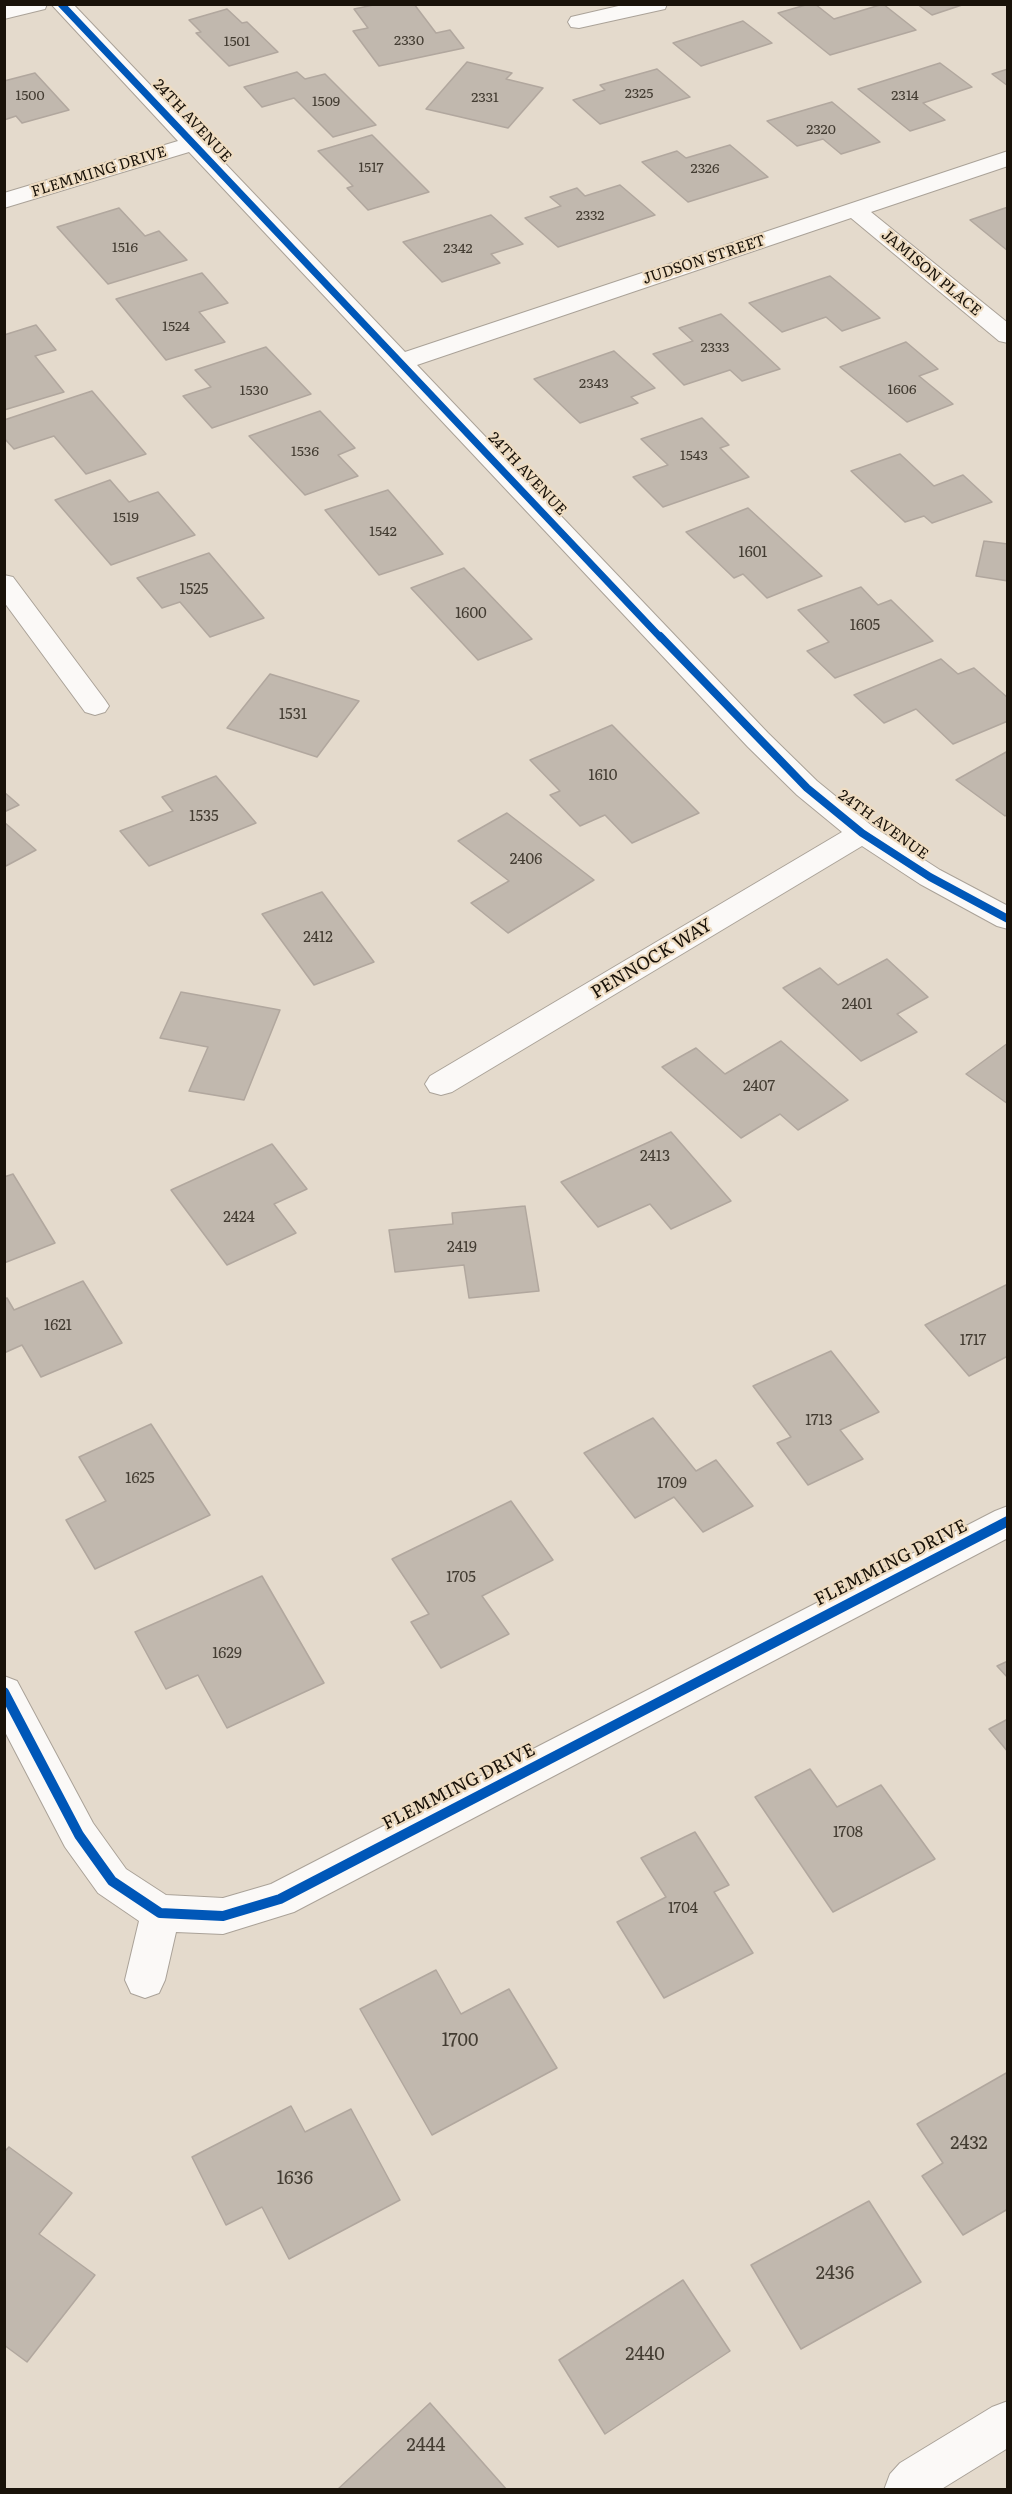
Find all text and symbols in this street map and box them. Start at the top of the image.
house number: 2330 [394,33,424,49]
house number: 1501 [224,34,250,50]
street label: 24TH AVENUE [149,76,235,166]
house number: 2325 [625,86,653,102]
house number: 1500 [16,88,44,104]
house number: 2314 [891,88,919,104]
house number: 2331 [471,90,499,106]
house number: 1509 [312,94,340,110]
house number: 2320 [806,122,836,138]
street label: FLEMMING DRIVE [29,143,169,201]
house number: 1517 [358,160,384,176]
house number: 2326 [691,161,719,177]
house number: 2332 [576,208,604,224]
street label: JAMISON PLACE [877,226,985,320]
street label: JUDSON STREET [640,232,768,288]
house number: 1516 [112,240,138,256]
house number: 2342 [443,241,473,257]
house number: 1524 [162,319,190,335]
house number: 2333 [700,340,730,356]
house number: 2343 [579,376,609,392]
house number: 1606 [888,382,916,398]
house number: 1530 [240,383,268,399]
street label: 24TH AVENUE [484,429,570,519]
house number: 1536 [291,444,319,460]
house number: 1543 [680,448,708,464]
house number: 1519 [113,510,139,526]
house number: 1542 [369,524,397,540]
house number: 1601 [739,544,767,562]
house number: 1525 [180,581,208,599]
house number: 1600 [455,605,487,623]
house number: 1605 [850,617,880,635]
house number: 1531 [279,706,307,724]
house number: 1610 [589,767,617,785]
street label: 24TH AVENUE [835,786,931,864]
house number: 1535 [189,808,219,826]
house number: 2406 [510,851,542,869]
street label: PENNOCK WAY [588,914,716,1004]
house number: 2412 [303,929,333,947]
house number: 2401 [842,996,872,1014]
house number: 2407 [743,1078,775,1096]
house number: 2413 [640,1148,670,1166]
house number: 2424 [223,1209,255,1227]
house number: 2419 [447,1239,477,1257]
house number: 1621 [44,1317,72,1335]
house number: 1717 [960,1332,986,1350]
house number: 1713 [805,1412,833,1430]
house number: 1625 [125,1470,155,1488]
house number: 1709 [657,1475,687,1493]
street label: FLEMMING DRIVE [811,1515,971,1611]
house number: 1705 [446,1569,476,1587]
house number: 1629 [212,1645,242,1663]
street label: FLEMMING DRIVE [379,1739,539,1835]
house number: 1708 [833,1824,863,1842]
house number: 1704 [668,1900,698,1918]
house number: 1700 [442,2030,478,2052]
house number: 2432 [950,2133,988,2155]
house number: 1636 [277,2168,313,2190]
house number: 2436 [816,2263,854,2285]
house number: 2440 [625,2344,665,2366]
house number: 2444 [407,2435,445,2457]

